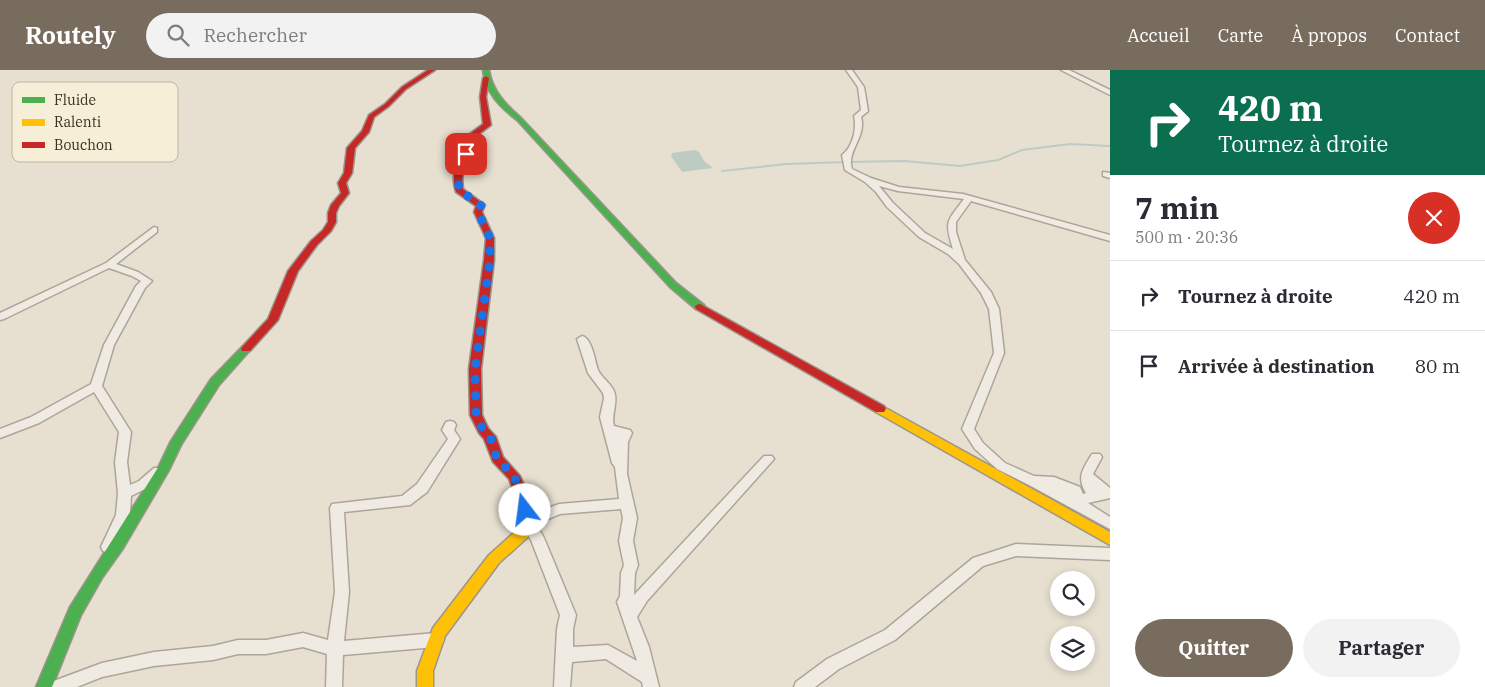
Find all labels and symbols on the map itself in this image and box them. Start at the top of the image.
legend [12,82,178,162]
text: Fluide [54,91,96,109]
text: Ralenti [54,113,101,131]
pin [445,133,487,175]
text: Bouchon [54,136,113,154]
position arrow [498,483,550,535]

